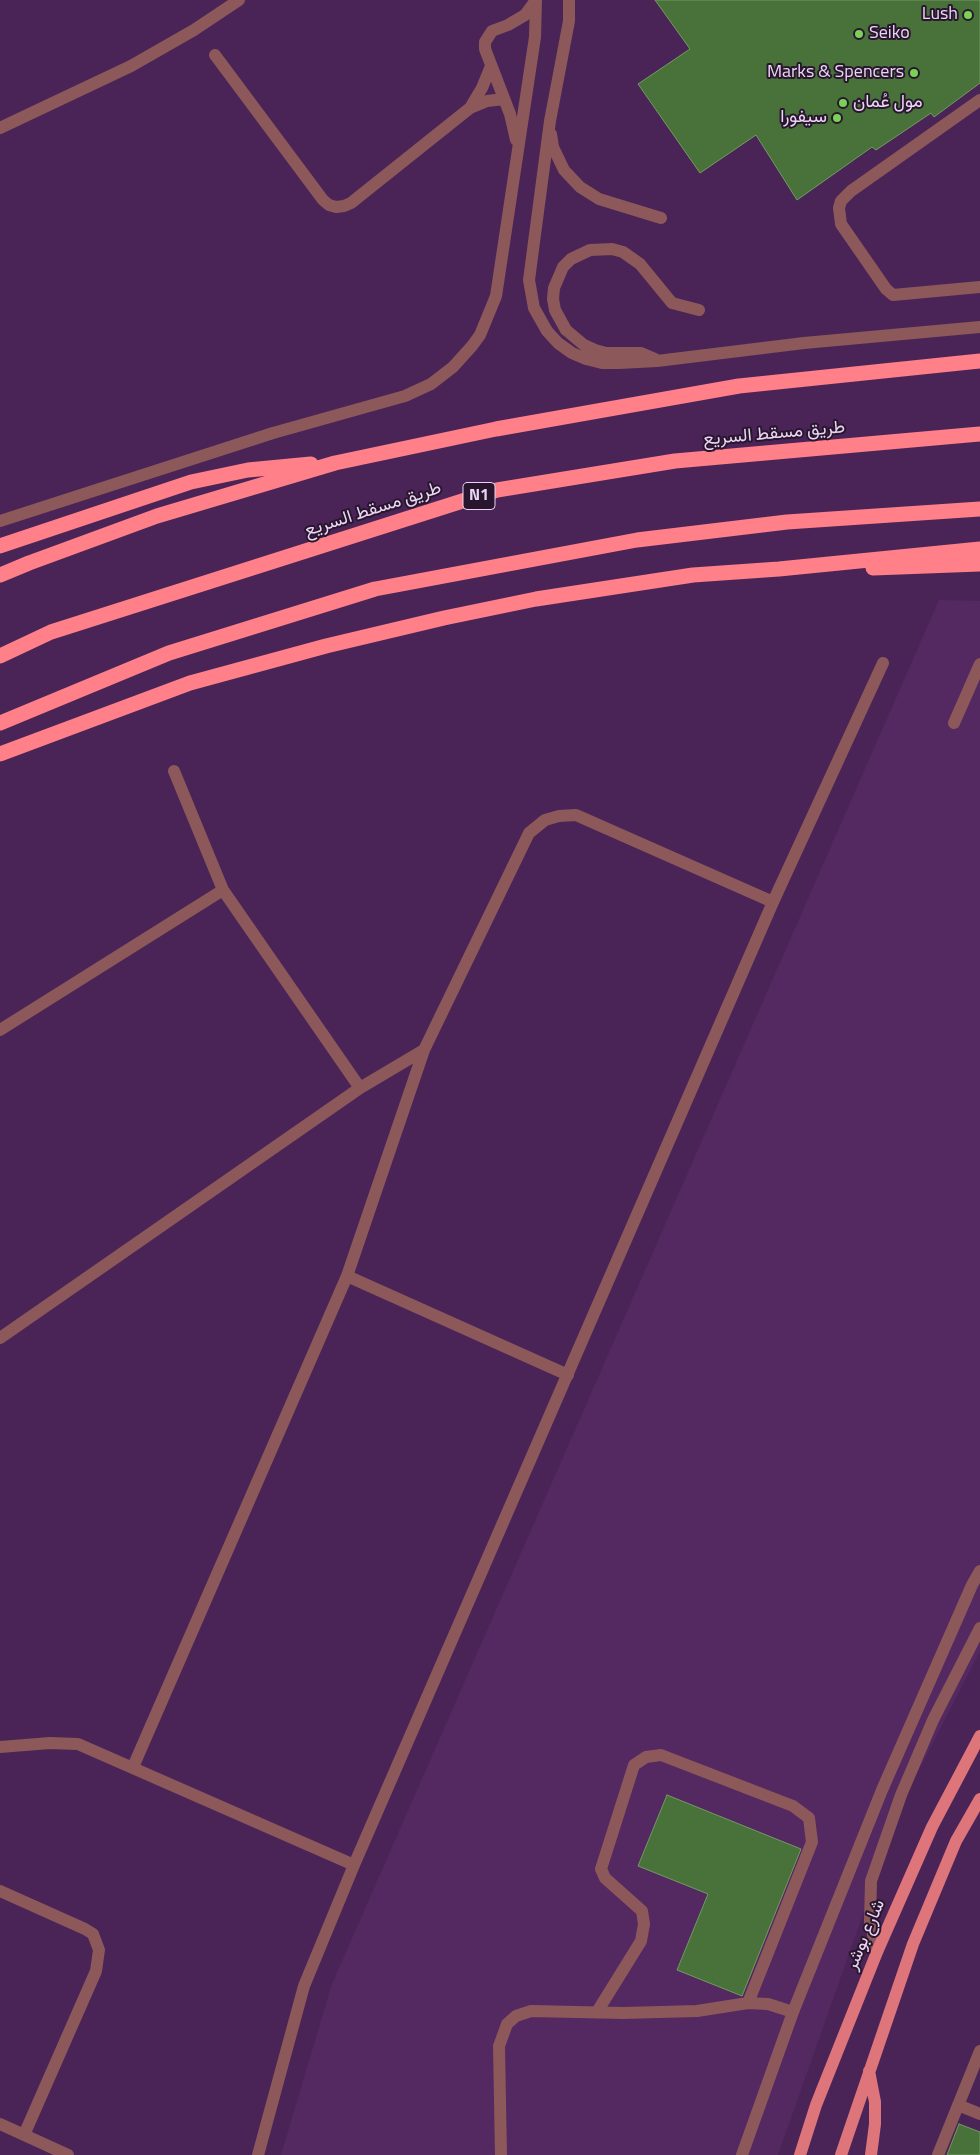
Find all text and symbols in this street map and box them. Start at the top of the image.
place label: Lush [922,4,958,26]
marker: Lush [962,9,974,21]
place label: Seiko [869,23,910,45]
marker: Seiko [853,28,865,40]
place label: Marks & Spencers [767,62,904,84]
marker: Marks & Spencers [908,67,920,79]
place label: مول عُمان [853,92,923,114]
marker: مول عُمان [837,97,849,109]
place label: سيفورا [780,107,827,129]
marker: سيفورا [831,112,843,124]
street label: طريق مسقط السريع [702,417,846,451]
street label: طريق مسقط السريع [302,478,444,542]
road number: N1 [463,482,495,510]
street label: شارع بوشر [841,1896,891,1974]

